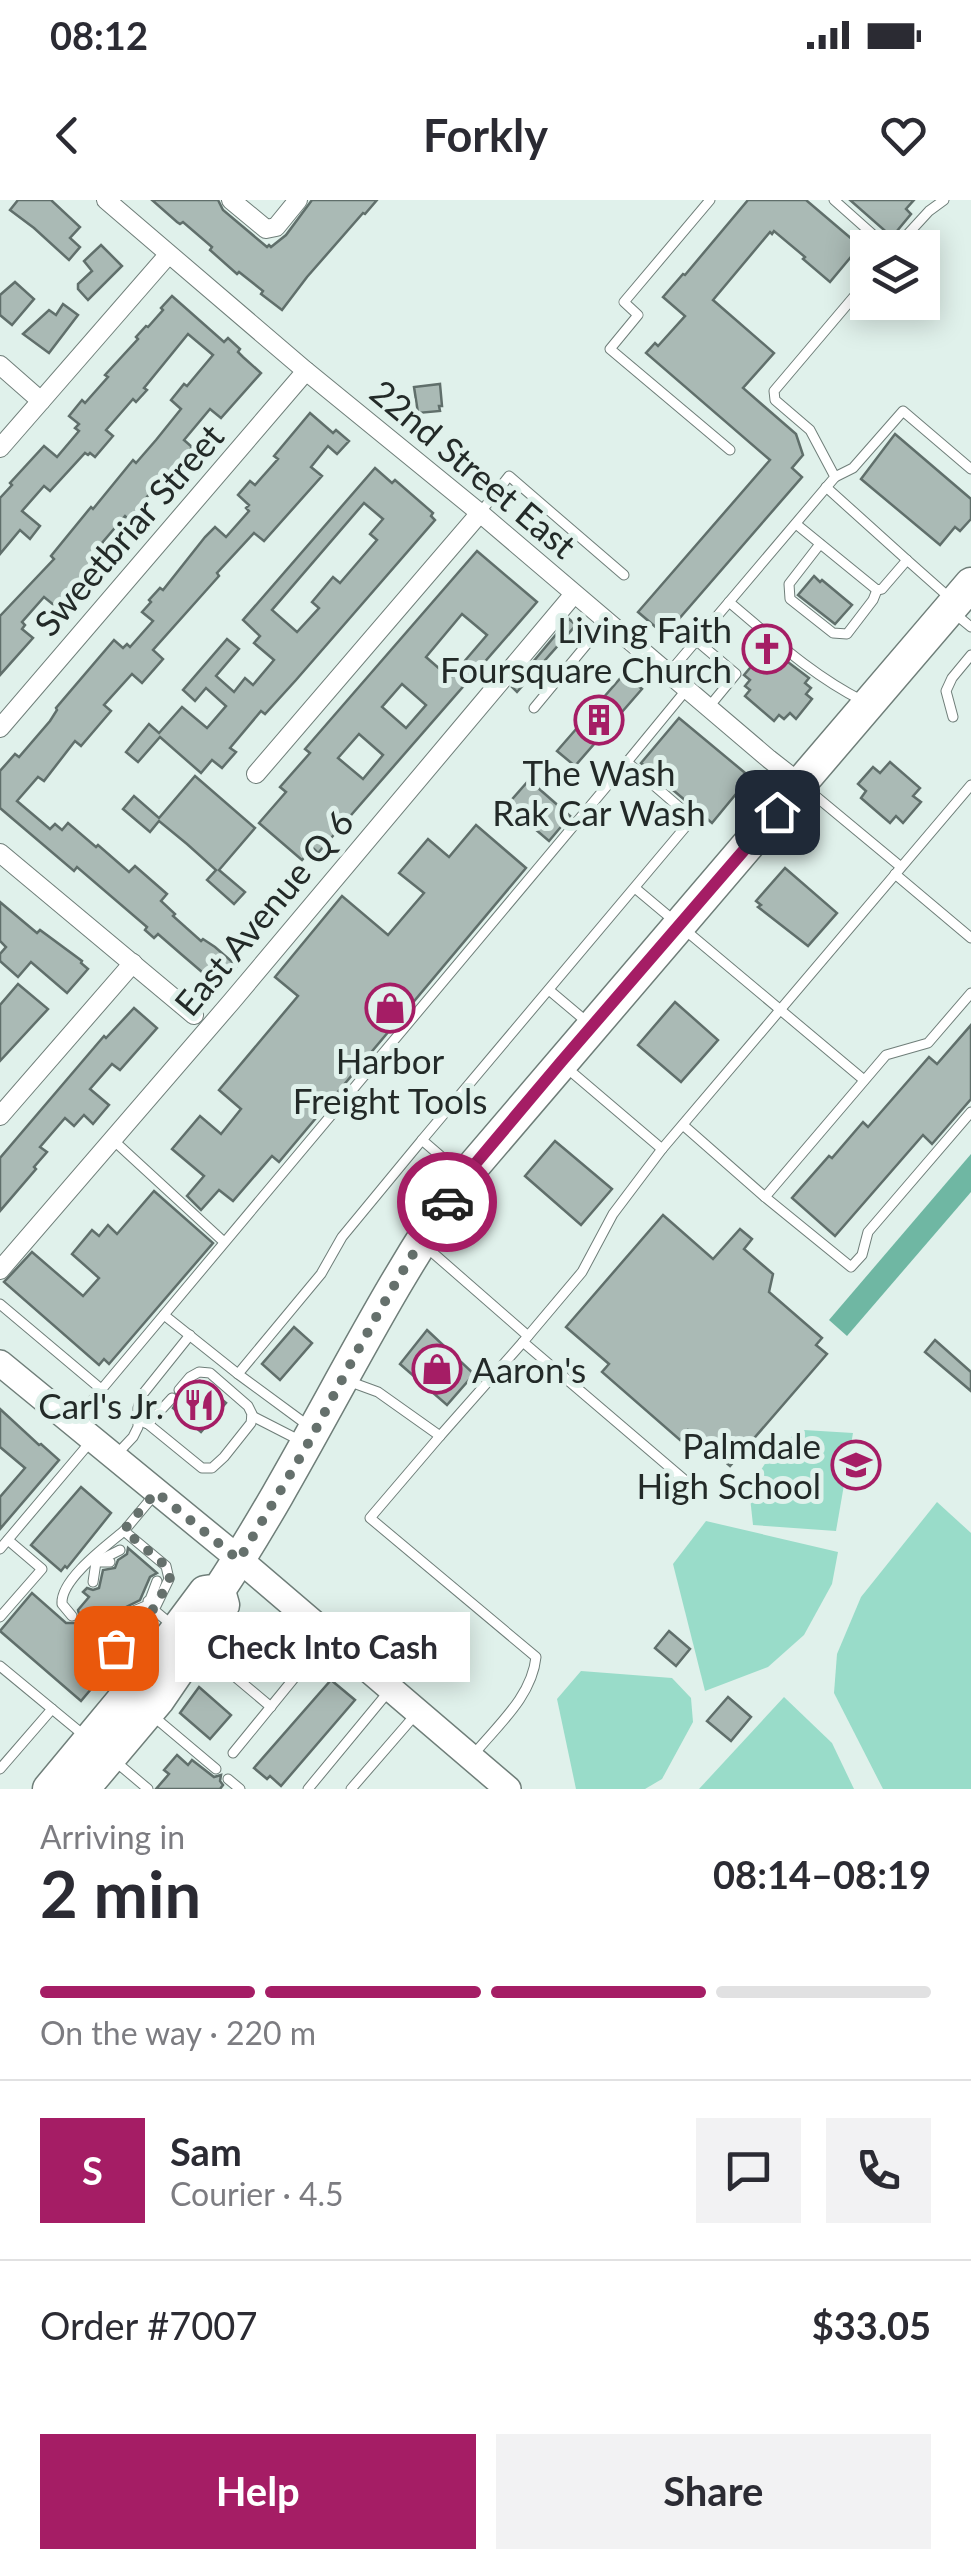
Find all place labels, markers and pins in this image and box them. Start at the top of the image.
place label: Living Faith Foursquare Church [440,608,732,690]
church icon: Living Faith Foursquare Church [741,623,793,675]
building icon: The Wash Rak Car Wash [573,694,625,746]
place label: The Wash Rak Car Wash [492,751,706,833]
pin [735,770,820,855]
shop icon: Harbor Freight Tools [364,982,416,1034]
place label: Harbor Freight Tools [293,1039,487,1121]
shop icon: Aaron's [411,1343,463,1395]
place label: Aaron's [472,1348,586,1390]
restaurant icon: Carl's Jr. [173,1379,225,1431]
place label: Carl's Jr. [38,1384,164,1426]
place label: Palmdale High School [636,1424,821,1506]
school or university icon: Palmdale High School [830,1439,882,1491]
pin [74,1606,159,1691]
callout: Check Into Cash [176,1613,471,1683]

